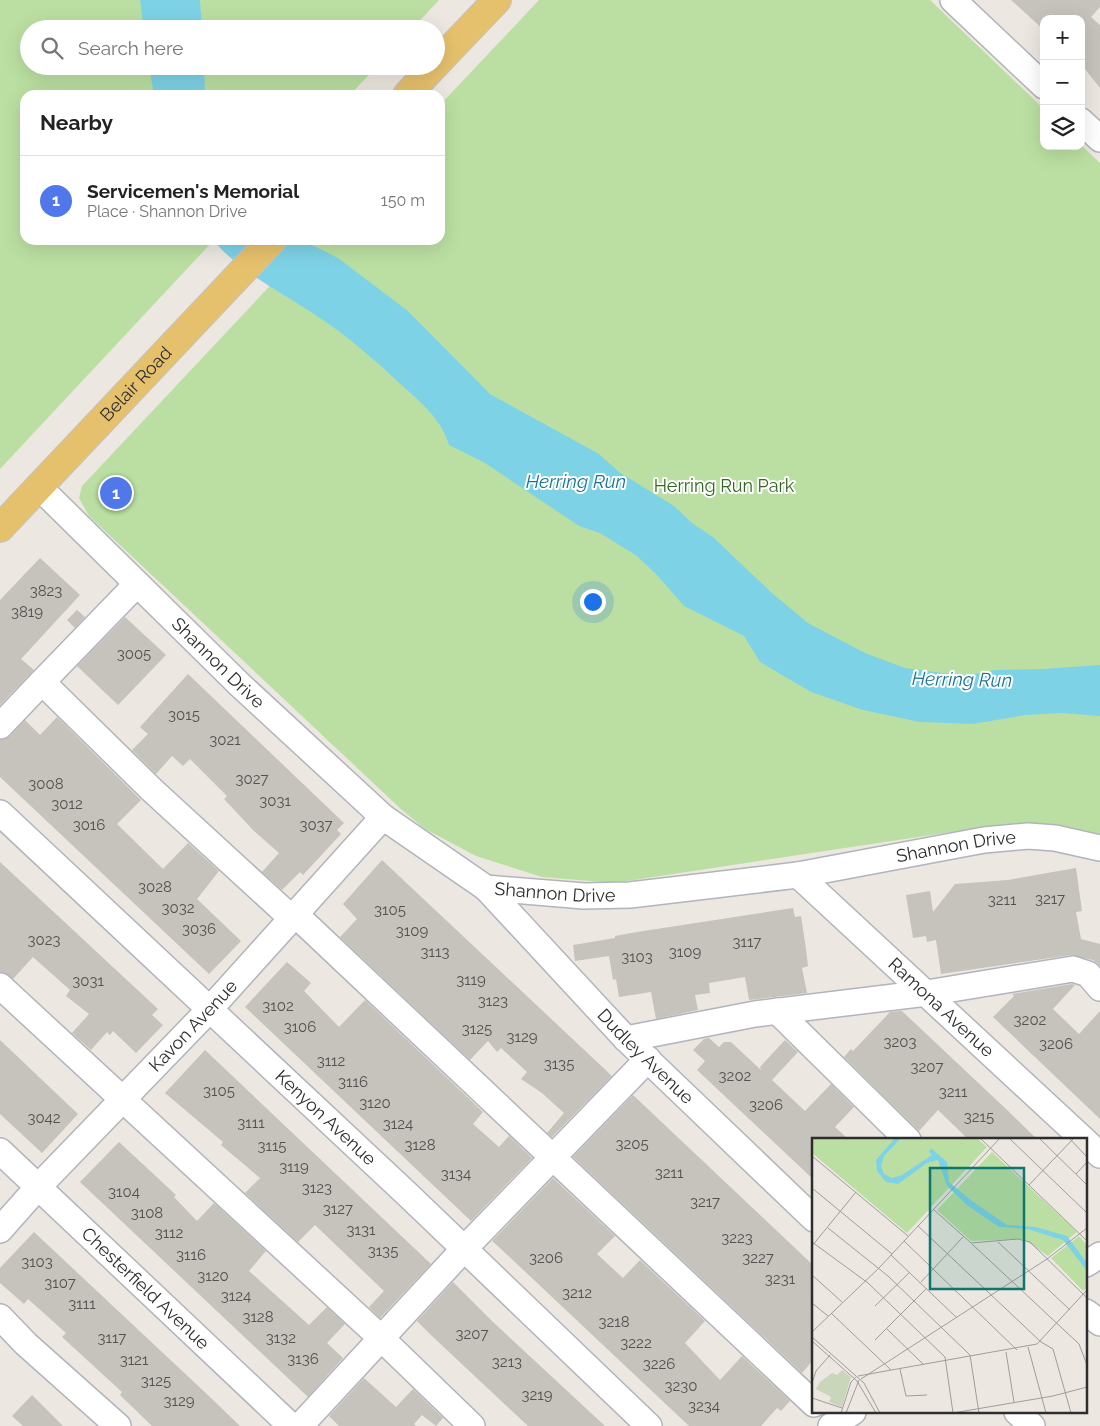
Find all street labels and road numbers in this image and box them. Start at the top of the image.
street label: Belair Road [95,342,176,425]
street label: Shannon Drive [168,613,269,713]
street label: Shannon Drive [894,826,1017,866]
street label: Shannon Drive [494,878,616,906]
street label: Ramona Avenue [884,953,999,1061]
street label: Kavon Avenue [144,975,241,1076]
street label: Dudley Avenue [593,1004,698,1108]
street label: Kenyon Avenue [271,1065,381,1170]
street label: Chesterfield Avenue [77,1223,214,1354]

